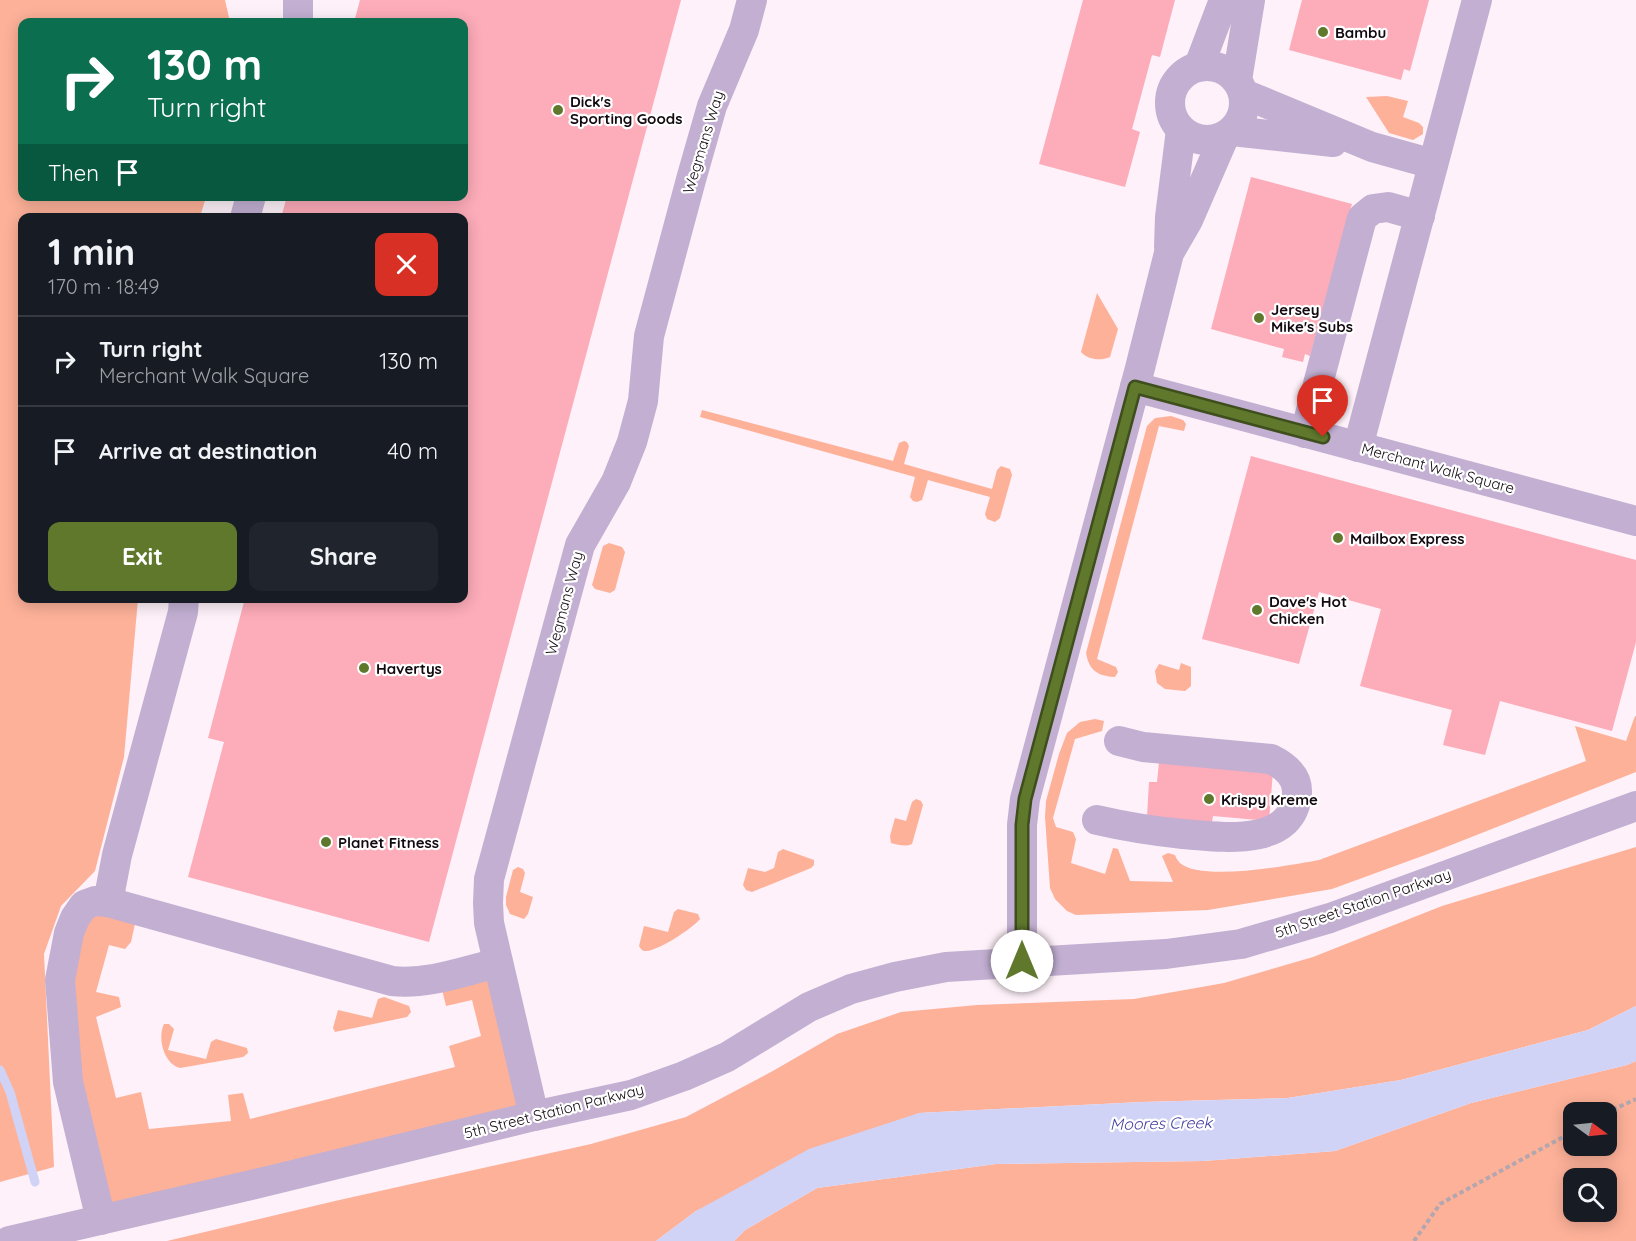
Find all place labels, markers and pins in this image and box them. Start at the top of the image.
place label: Bambu [1335,23,1386,42]
marker: Bambu [1316,25,1330,39]
place label: Dick's Sporting Goods [570,92,682,128]
marker: Dick's Sporting Goods [551,103,565,117]
place label: Jersey Mike's Subs [1271,300,1353,336]
marker: Jersey Mike's Subs [1252,311,1266,325]
pin [1297,375,1348,437]
place label: Mailbox Express [1350,529,1464,548]
marker: Mailbox Express [1331,531,1345,545]
place label: Dave's Hot Chicken [1269,592,1347,628]
marker: Dave's Hot Chicken [1250,603,1264,617]
place label: Havertys [376,659,442,678]
marker: Havertys [357,661,371,675]
place label: Krispy Kreme [1221,790,1318,809]
marker: Krispy Kreme [1202,792,1216,806]
place label: Planet Fitness [338,833,439,852]
marker: Planet Fitness [319,835,333,849]

